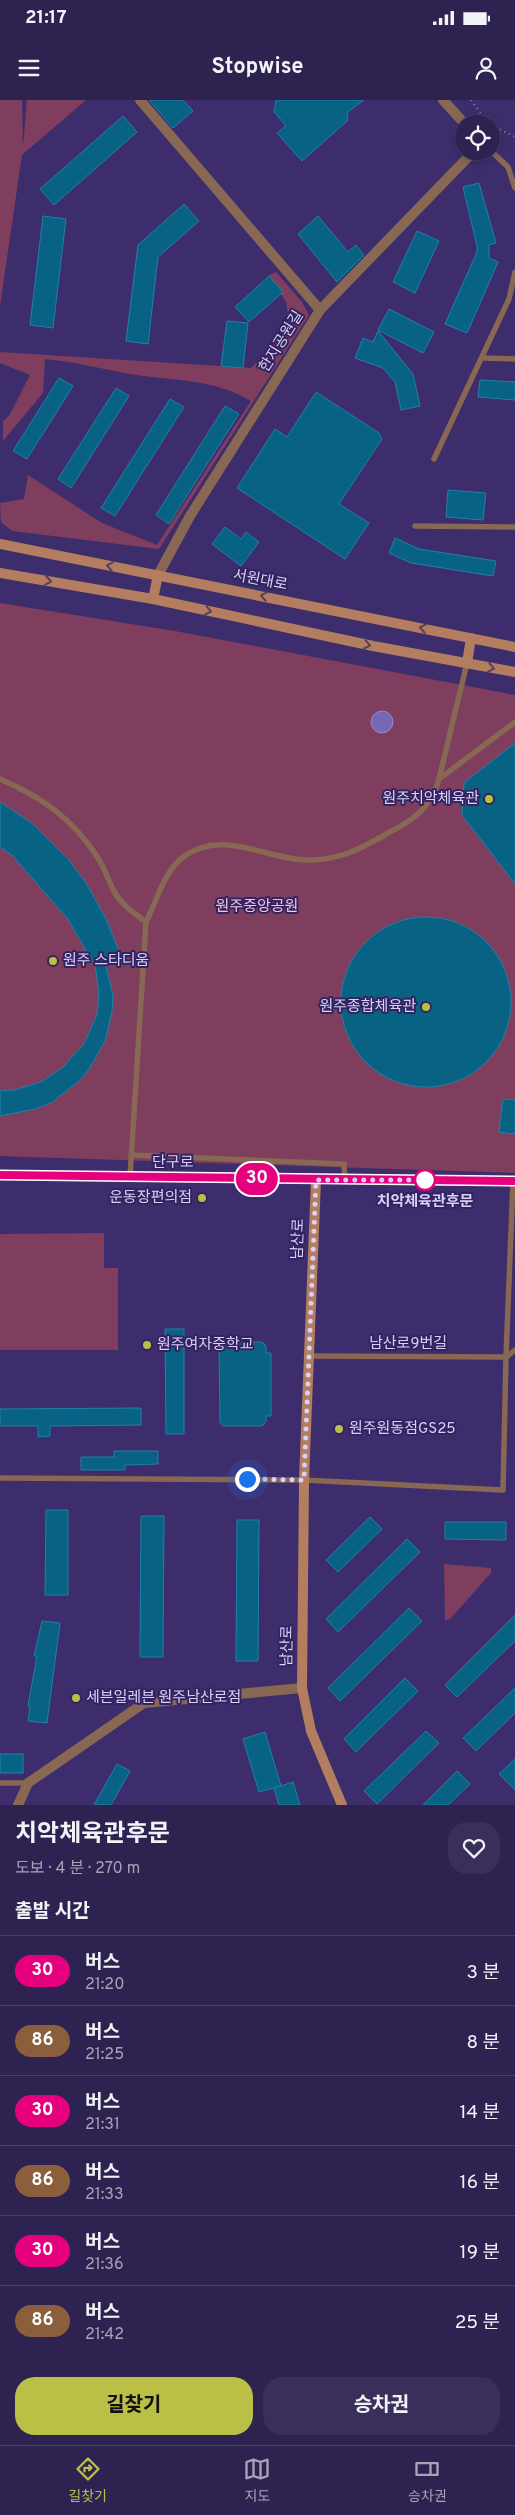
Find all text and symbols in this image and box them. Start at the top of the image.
text: 21:17 [25,6,67,30]
icon: menu [15,54,43,82]
text: Stopwise [211,54,304,81]
icon: person [472,54,500,82]
map controls [455,115,500,160]
button: locate [455,115,500,160]
street label: 한지공원길 [256,308,308,376]
one-way arrow [106,561,115,572]
street label: 서원대로 [231,566,289,596]
one-way arrow [44,576,52,586]
one-way arrow [259,592,268,602]
one-way arrow [203,605,212,616]
one-way arrow [419,624,428,634]
one-way arrow [362,639,371,650]
one-way arrow [487,662,495,673]
place label: 원주치악체육관 [382,790,479,809]
marker: 원주치악체육관 [483,793,495,805]
park label: 원주중앙공원 [216,898,298,917]
place label: 원주 스타디움 [63,952,149,971]
marker: 원주 스타디움 [47,955,59,967]
place label: 원주종합체육관 [319,998,416,1017]
marker: 원주종합체육관 [420,1001,432,1013]
street label: 단구로 [152,1154,194,1173]
line badge: 30 [234,1163,280,1195]
text: 30 [246,1167,268,1190]
marker: 치악체육관후문 [414,1169,436,1191]
place label: 운동장편의점 [109,1189,192,1208]
marker: 운동장편의점 [196,1192,208,1204]
place label: 치악체육관후문 [377,1193,473,1212]
street label: 남산로 [289,1218,309,1260]
place label: 원주여자중학교 [157,1335,254,1355]
street label: 남산로9번길 [369,1335,447,1354]
marker: 원주여자중학교 [141,1339,153,1351]
place label: 원주원동점GS25 [349,1420,456,1439]
marker: 원주원동점GS25 [333,1423,345,1435]
your location [235,1467,260,1492]
street label: 남산로 [278,1625,298,1667]
place label: 세븐일레븐 원주남산로점 [86,1689,241,1708]
marker: 세븐일레븐 원주남산로점 [70,1692,82,1704]
text: 치악체육관후문 [15,1820,170,1850]
button: heart [448,1822,500,1874]
text: 도보 · 4 분 · 270 m [15,1859,140,1879]
text: 출발 시간 [15,1900,90,1924]
text: 버스 [85,1951,120,1975]
text: 30 [31,1959,54,1982]
text: 3 분 [467,1961,500,1985]
text: 21:20 [85,1975,124,1995]
text: 버스 [85,2021,120,2045]
text: 86 [31,2029,54,2052]
text: 8 분 [466,2031,500,2055]
text: 21:25 [85,2045,124,2065]
text: 버스 [85,2091,120,2115]
text: 30 [31,2099,54,2122]
text: 14 분 [460,2101,500,2125]
text: 21:31 [85,2115,120,2135]
text: 버스 [85,2161,120,2185]
text: 86 [31,2169,54,2192]
text: 16 분 [460,2171,500,2195]
text: 21:33 [85,2185,124,2205]
text: 버스 [85,2231,120,2255]
text: 30 [31,2239,54,2262]
text: 19 분 [460,2241,500,2265]
text: 21:36 [85,2255,124,2275]
text: 버스 [85,2301,120,2325]
text: 86 [31,2309,54,2332]
text: 25 분 [455,2311,500,2335]
text: 21:42 [85,2325,124,2345]
button: 길찾기 [15,2377,253,2435]
button: 승차권 [263,2377,500,2435]
tab: 길찾기 [68,2455,107,2506]
tab: 지도 [243,2455,271,2506]
tab: 승차권 [408,2455,447,2506]

